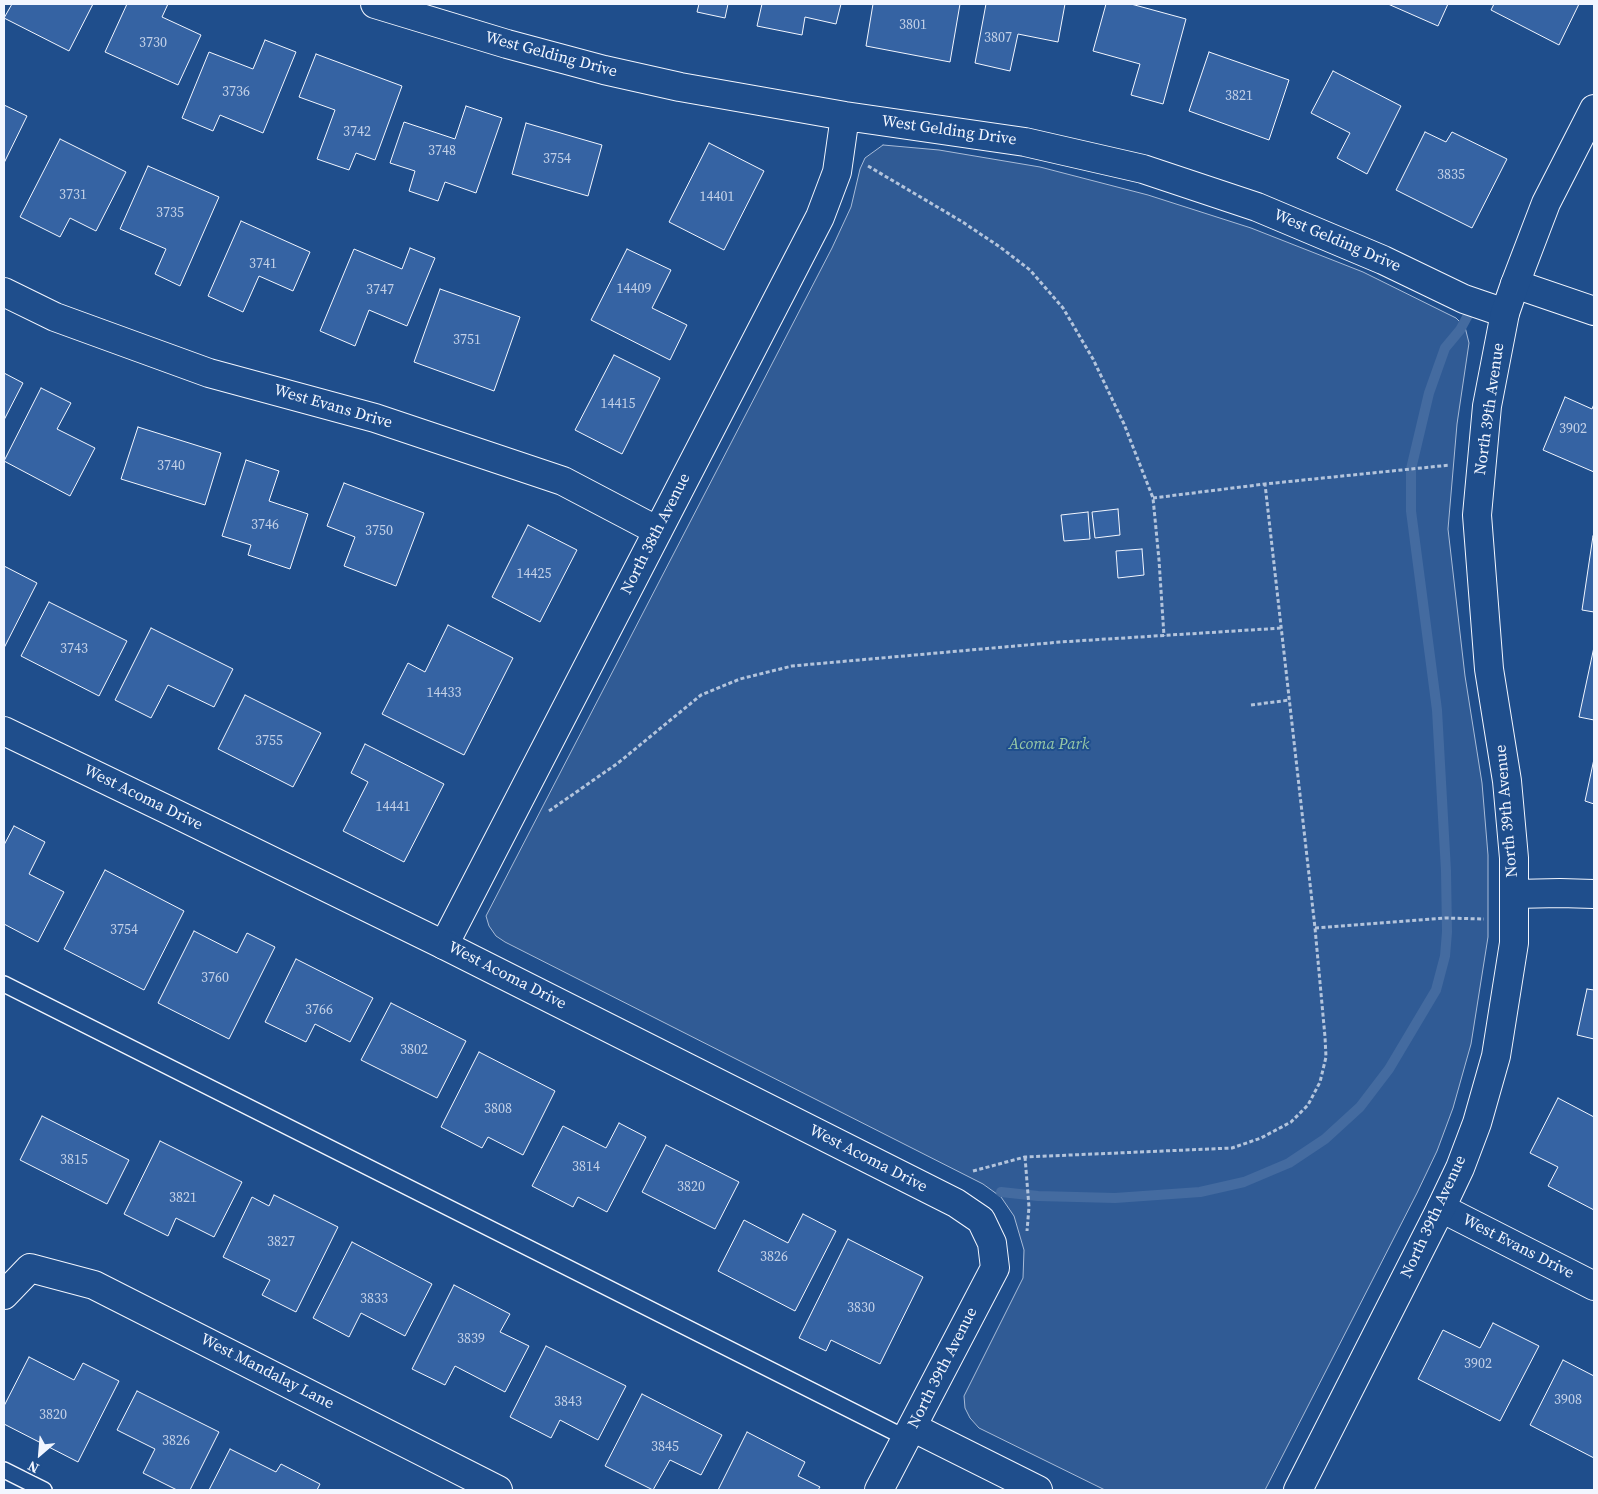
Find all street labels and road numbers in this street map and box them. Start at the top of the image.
street label: West Gelding Drive [483,28,619,82]
street label: West Gelding Drive [880,112,1018,150]
street label: West Gelding Drive [1271,206,1403,276]
street label: North 39th Avenue [1471,342,1509,476]
street label: West Evans Drive [272,381,394,433]
street label: North 38th Avenue [617,470,695,598]
street label: North 39th Avenue [1492,744,1522,878]
street label: West Acoma Drive [80,761,206,835]
street label: West Acoma Drive [445,938,569,1014]
street label: West Acoma Drive [806,1121,930,1197]
street label: North 39th Avenue [1397,1153,1471,1281]
street label: West Evans Drive [1459,1211,1577,1283]
street label: North 39th Avenue [904,1304,982,1432]
street label: West Mandalay Lane [197,1330,337,1414]

